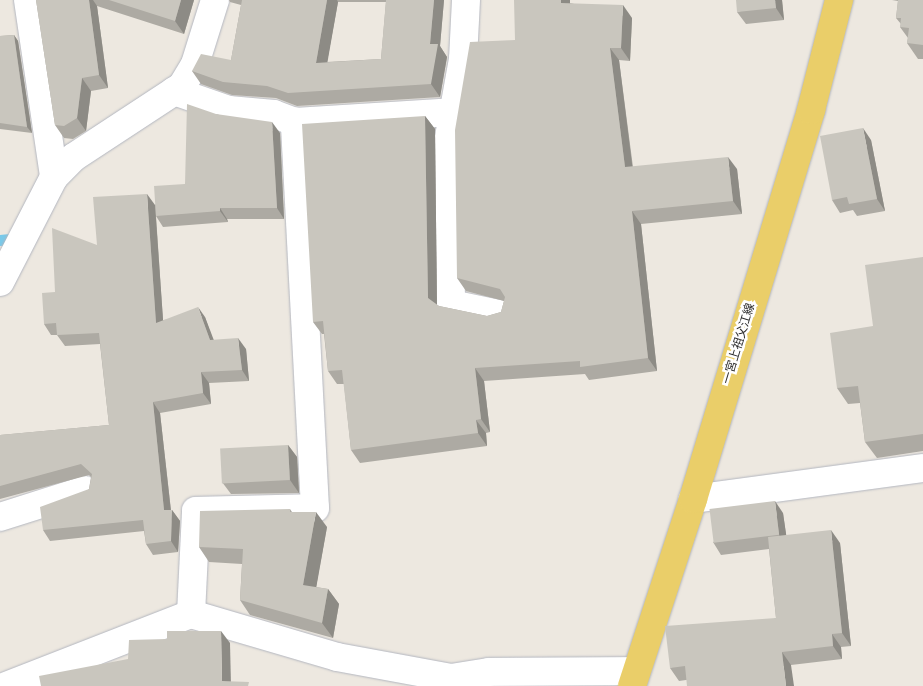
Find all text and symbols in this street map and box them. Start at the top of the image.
street label: 一宮上祖父江線 [721,302,759,386]

